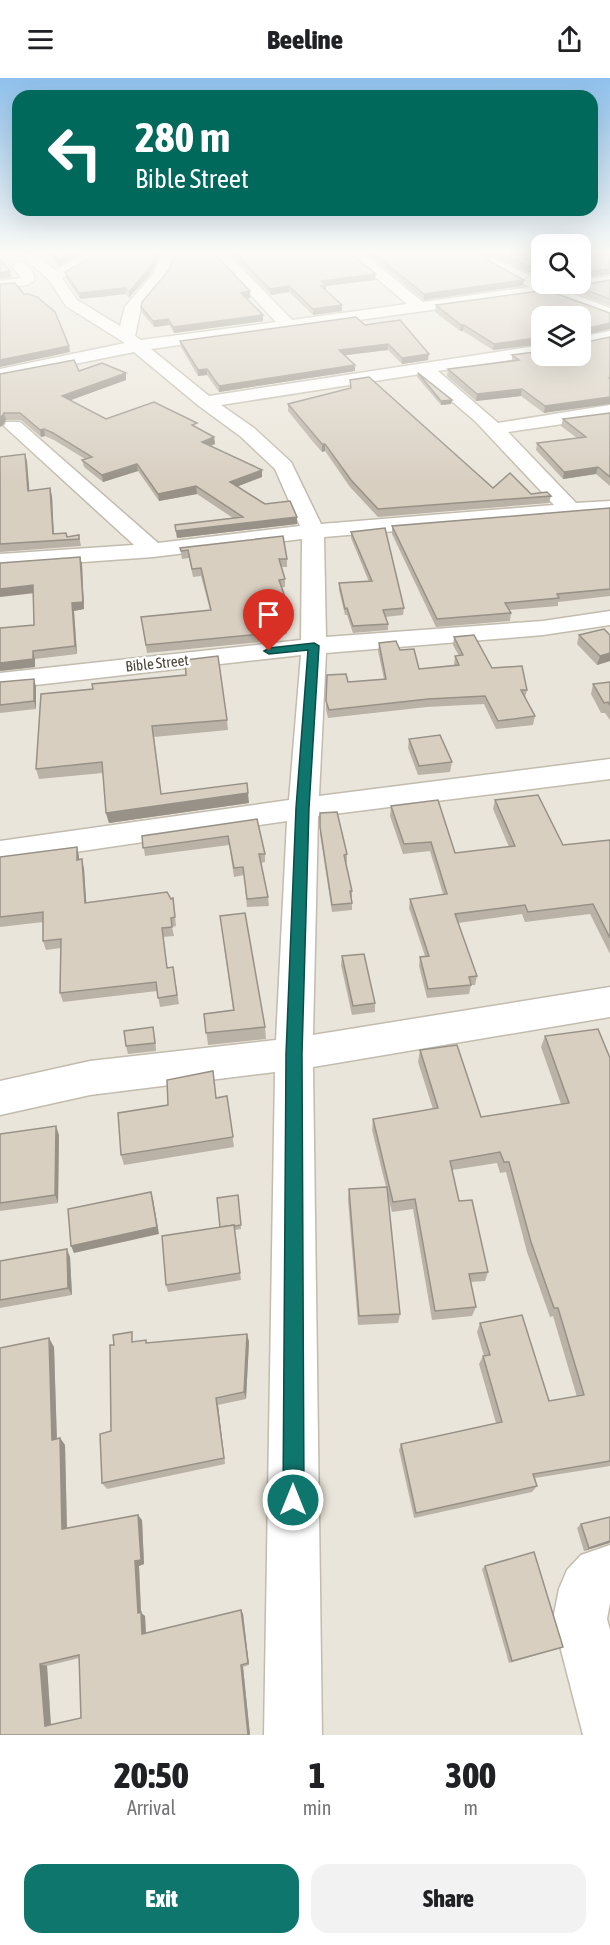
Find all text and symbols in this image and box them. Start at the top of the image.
icon: menu [24,23,57,56]
icon: share [553,23,586,56]
text: Beeline [267,24,343,55]
text: 280 m [135,113,230,161]
icon: left [36,114,114,192]
text: Bible Street [135,163,249,194]
map controls [531,234,591,366]
button: search [531,234,591,294]
button: layers [531,306,591,366]
pin [243,589,294,651]
icon: arrive [252,598,285,631]
street label: Bible Street [125,651,189,675]
position arrow [261,1468,325,1532]
text: 20:50 [114,1754,189,1796]
text: 1 [309,1754,325,1796]
text: 300 [445,1754,496,1796]
text: Arrival [127,1796,176,1819]
text: min [303,1796,331,1819]
text: m [463,1796,478,1819]
button: Exit [24,1864,299,1933]
button: Share [311,1864,586,1933]

